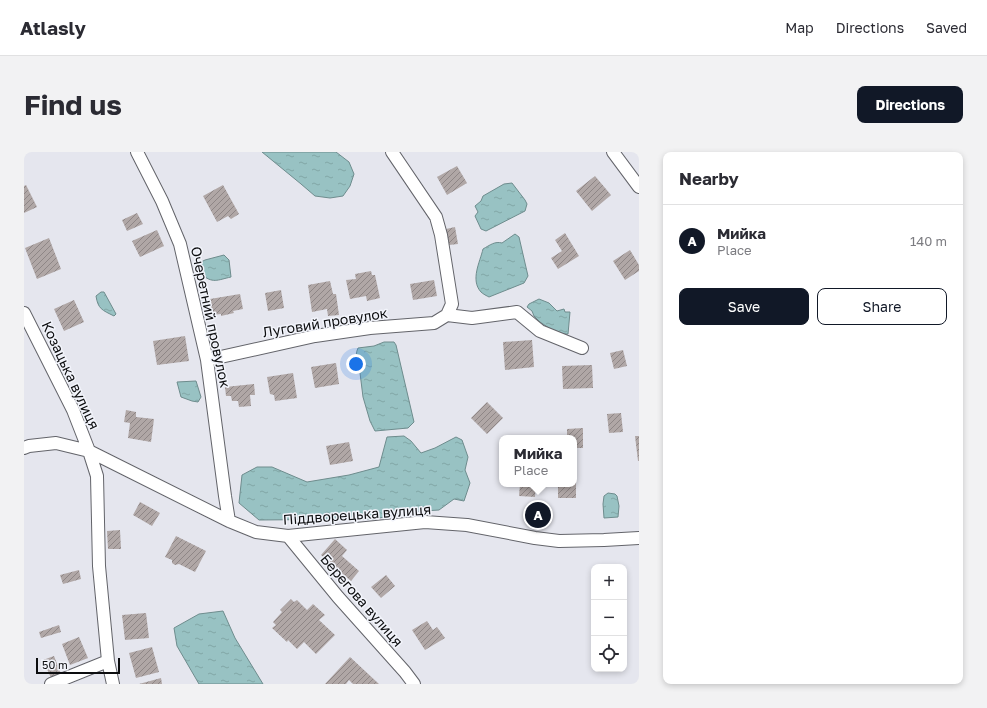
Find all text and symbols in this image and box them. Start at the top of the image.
text: Atlasly [20,16,86,39]
text: Map [785,19,814,36]
text: Directions [836,19,904,36]
text: Saved [926,19,967,36]
button: Directions [857,86,963,123]
text: Find us [24,88,122,121]
text: Nearby [679,168,739,189]
text: Мийка [717,224,766,242]
text: A [687,233,697,249]
text: 140 m [910,233,947,249]
text: Place [717,242,752,258]
street label: Очеретний провулок [188,245,234,389]
button: Save [679,288,809,325]
button: Share [817,288,947,325]
street label: Луговий провулок [261,304,389,340]
street label: Козацька вулиця [39,318,103,432]
your location [346,354,366,374]
popup [499,435,577,487]
text: Мийка [514,444,562,462]
text: Place [514,462,548,478]
street label: Піддворецька вулиця [282,500,432,528]
pin: A [525,500,551,530]
street label: Берегова вулиця [317,550,407,650]
map controls [591,564,627,672]
button: + [591,564,627,600]
button: − [591,600,627,636]
button: locate [591,636,627,672]
scale bar [36,656,120,675]
text: 50 m [42,658,68,671]

